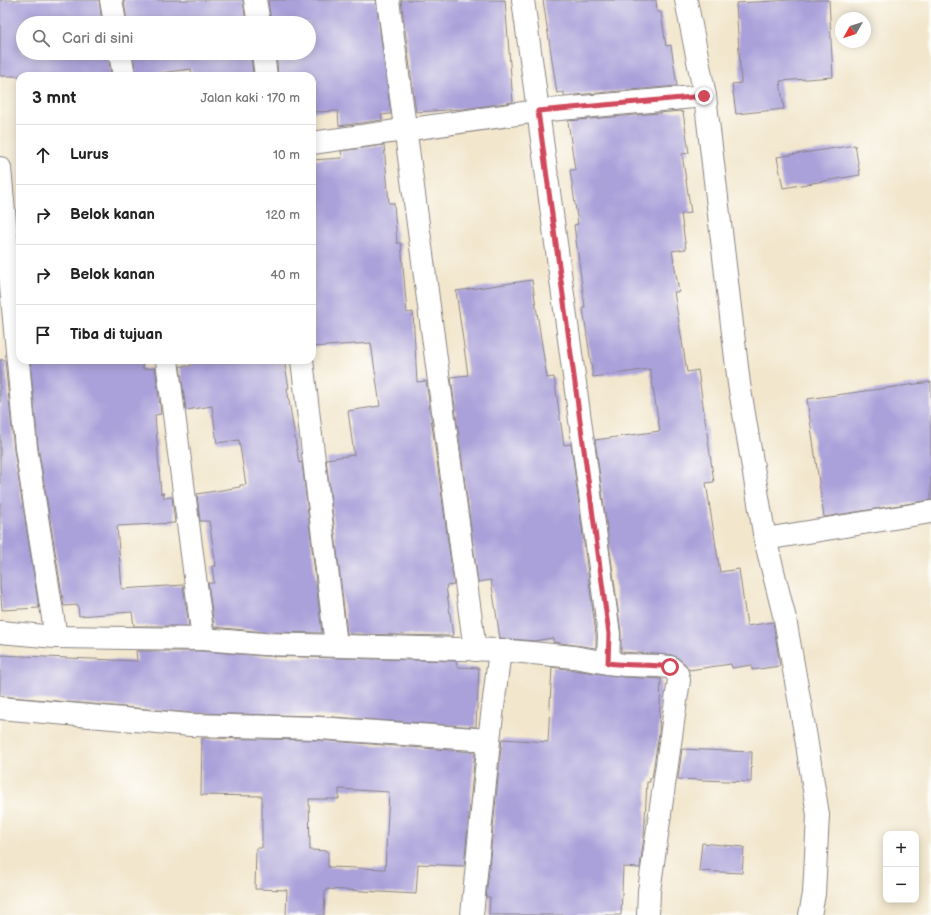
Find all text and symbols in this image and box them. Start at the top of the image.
north arrow [835,12,871,48]
search box [16,16,316,60]
icon: search [30,27,52,49]
text: Cari di sini [62,29,133,48]
route end [695,87,713,105]
text: 3 mnt [32,88,76,108]
text: Jalan kaki · 170 m [200,90,300,106]
icon: ahead [32,144,54,166]
text: Lurus [70,145,109,164]
text: 10 m [273,147,300,163]
icon: right [32,204,54,226]
text: Belok kanan [70,205,155,224]
text: 120 m [265,207,300,223]
icon: right [32,264,54,286]
text: Belok kanan [70,265,155,284]
text: 40 m [270,267,300,283]
icon: arrive [32,324,54,346]
text: Tiba di tujuan [70,325,163,344]
route start [661,658,679,676]
map controls [883,831,919,903]
button: + [883,831,919,867]
button: − [883,867,919,903]

